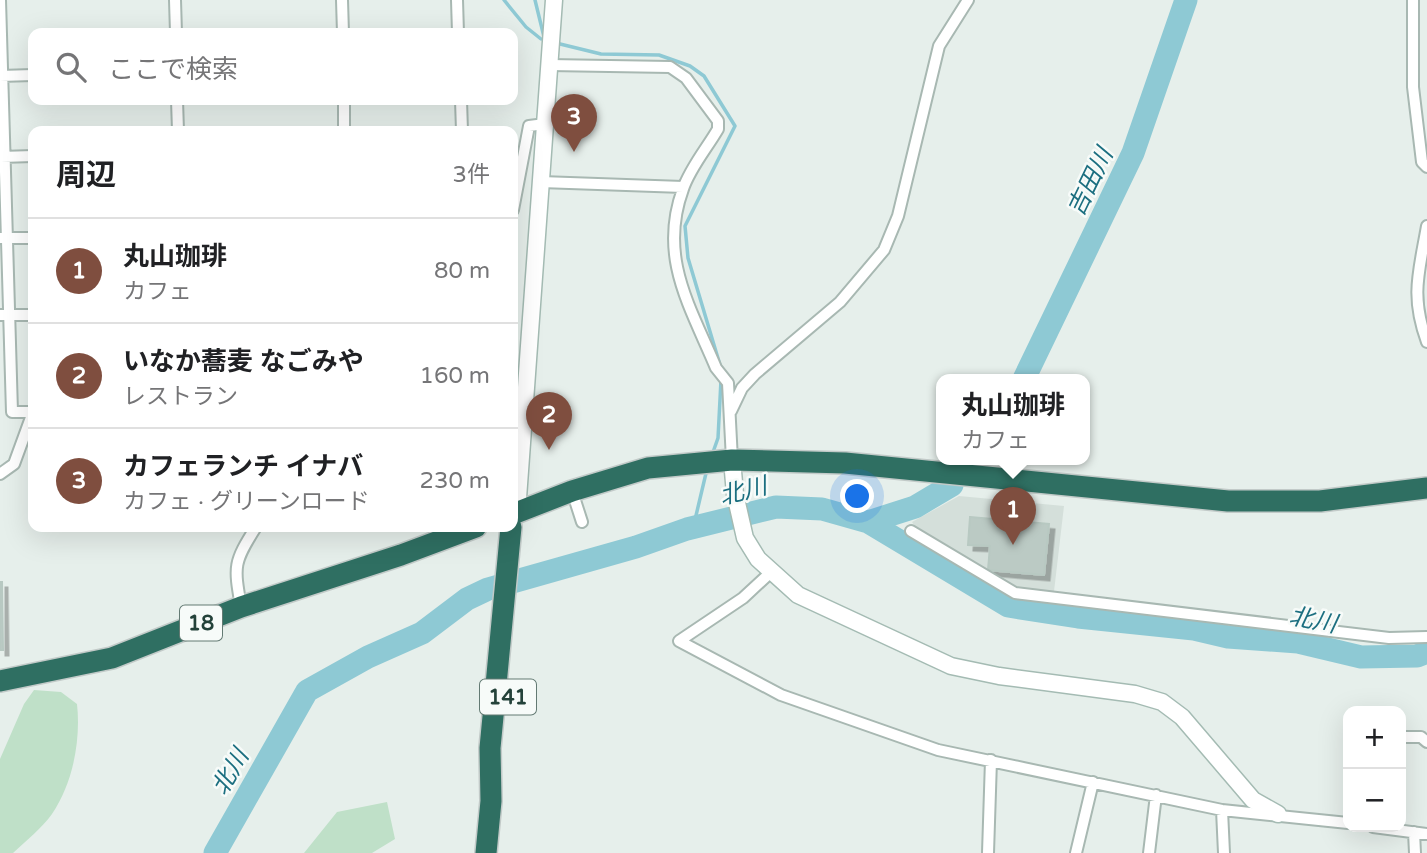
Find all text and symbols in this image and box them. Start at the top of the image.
search box [28,28,518,105]
icon: search [52,48,90,86]
text: ここで検索 [108,54,238,85]
pin: 3 [551,94,597,152]
water label: 吉田川 [1062,141,1121,221]
text: 周辺 [56,157,116,194]
text: 3件 [453,161,490,189]
text: 丸山珈琲 [123,241,227,272]
text: 1 [72,257,86,285]
text: 80 m [434,257,490,285]
text: カフェ [123,278,192,306]
text: いなか蕎麦 なごみや [123,346,364,377]
text: 2 [72,362,86,390]
text: 160 m [420,362,490,390]
popup [936,374,1090,465]
text: レストラン [123,383,238,411]
text: 丸山珈琲 [961,390,1065,421]
pin: 2 [526,392,572,450]
text: カフェ [961,427,1030,455]
text: カフェランチ イナバ [123,451,363,482]
text: 3 [72,467,86,495]
text: 230 m [420,467,490,495]
water label: 北川 [716,471,773,511]
your location [840,479,874,513]
pin: 1 [990,487,1036,545]
text: カフェ · グリーンロード [123,488,370,516]
water label: 北川 [1287,602,1342,640]
road number: 18 [180,606,222,640]
road number: 141 [480,680,536,714]
map controls [1343,706,1406,832]
button: + [1343,706,1406,769]
water label: 北川 [206,742,256,800]
button: − [1343,769,1406,832]

